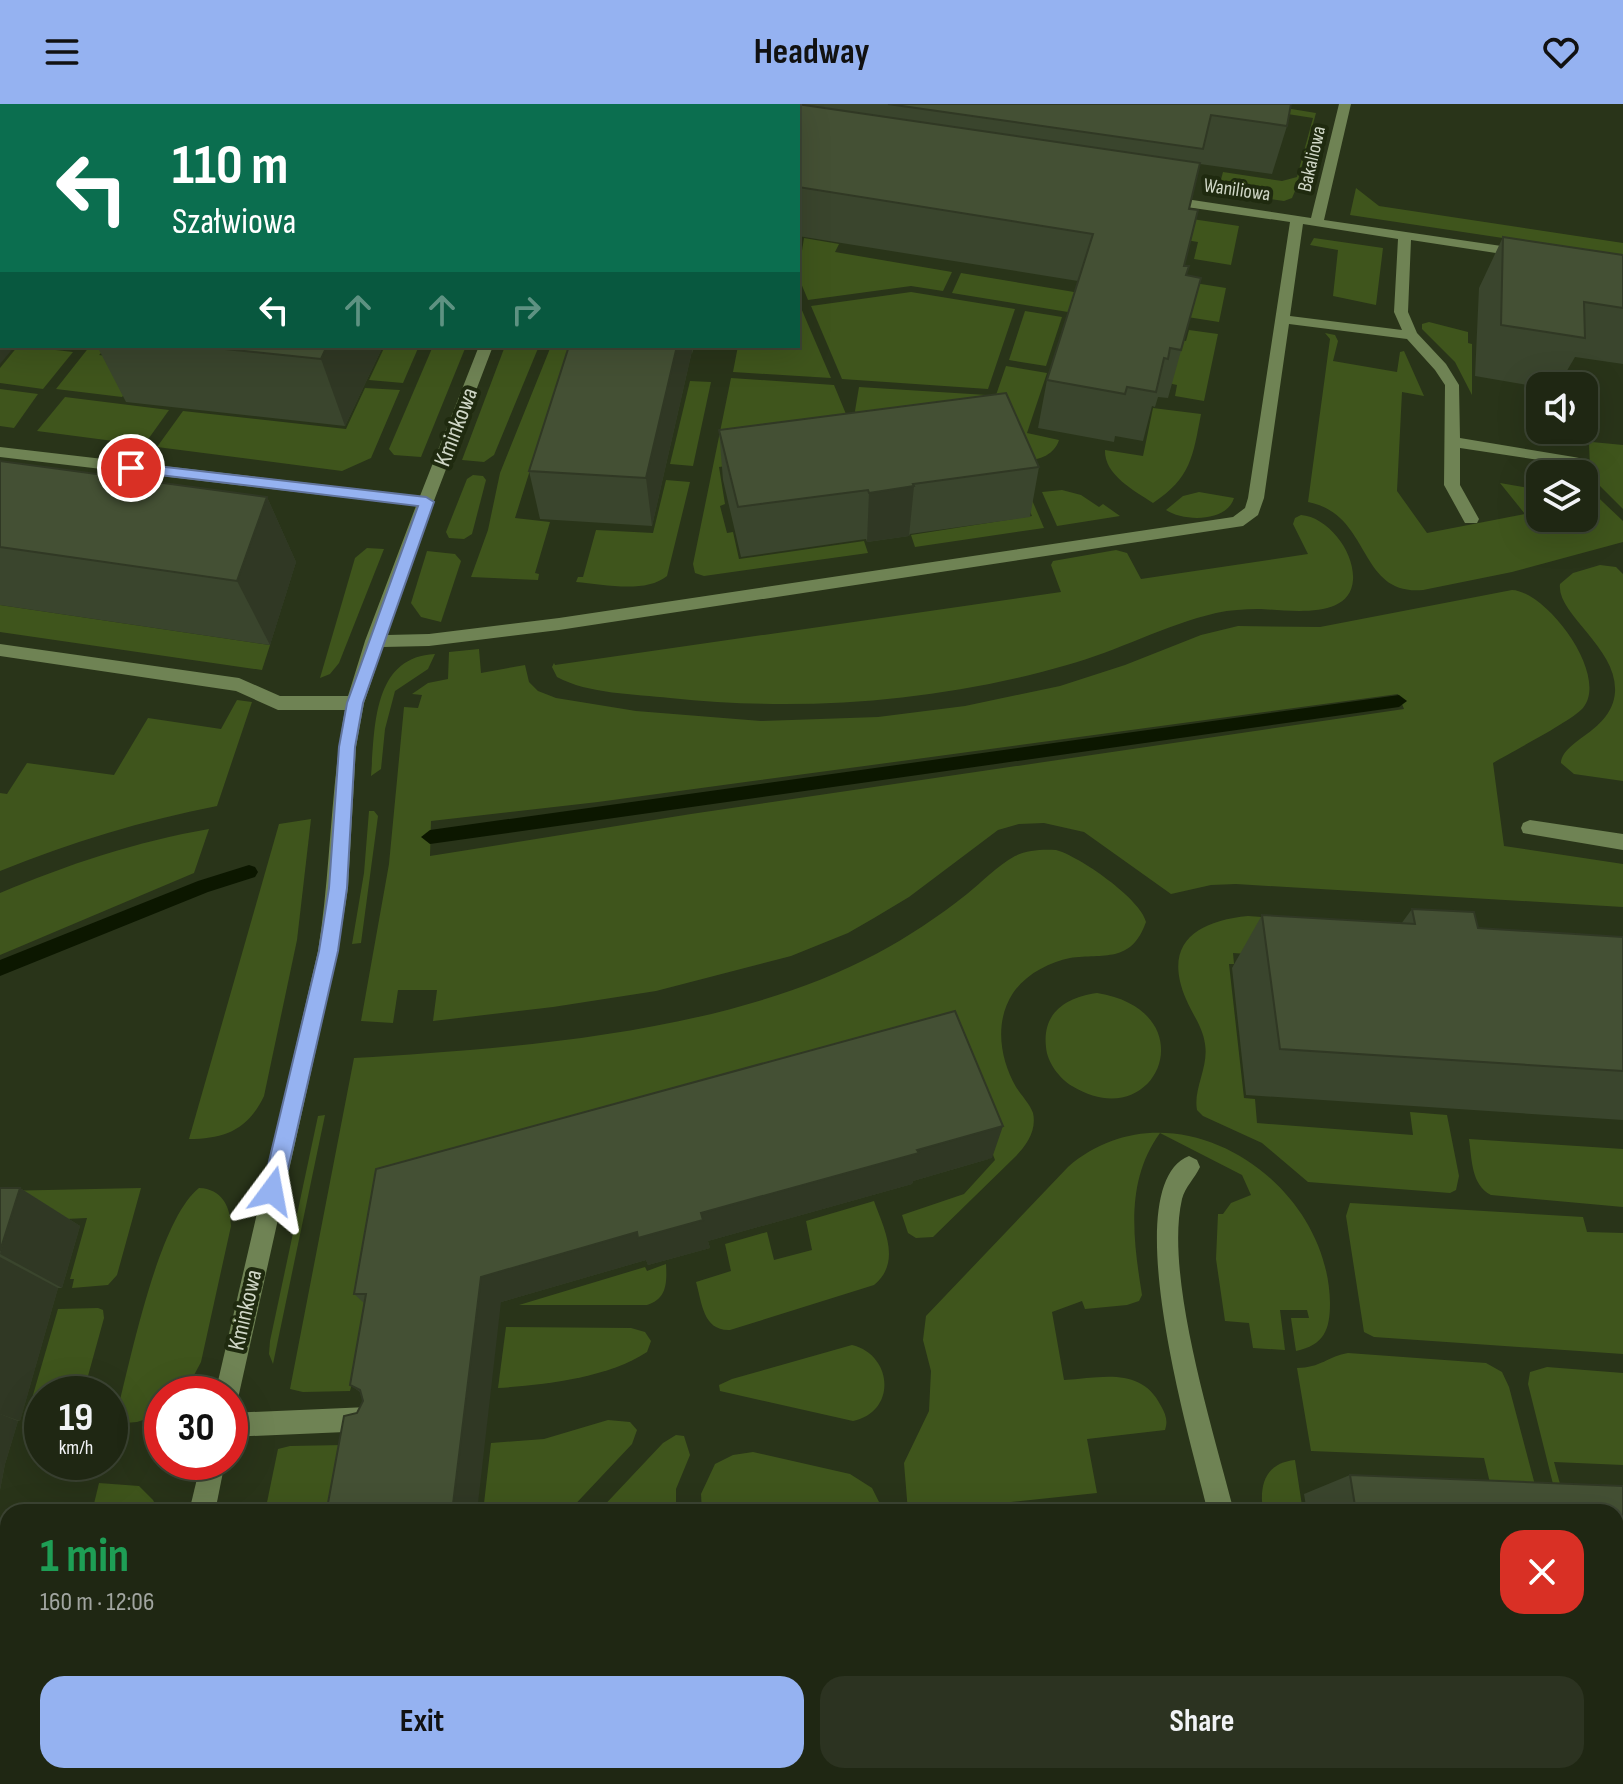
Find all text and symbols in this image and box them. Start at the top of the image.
icon: menu [40,30,84,74]
icon: heart [1539,30,1583,74]
text: Headway [754,31,869,74]
street label: Bakaliowa [1293,124,1331,194]
text: 110 m [172,133,288,200]
icon: left [40,136,144,240]
street label: Waniliowa [1202,173,1272,207]
text: Szałwiowa [172,201,296,244]
icon: left [252,288,296,332]
icon: ahead [336,288,380,332]
icon: ahead [420,288,464,332]
icon: right [504,288,548,332]
map controls [1526,372,1598,532]
button: sound [1526,372,1598,444]
street label: Kminkowa [428,384,484,470]
pin [97,434,165,502]
icon: arrive [109,446,153,490]
button: layers [1526,460,1598,532]
position arrow [230,1149,314,1233]
street label: Kminkowa [222,1267,268,1353]
speed limit sign: 30 [144,1376,248,1480]
text: 19 [59,1394,93,1442]
text: km/h [59,1436,93,1460]
text: 1 min [40,1528,129,1585]
button: close [1500,1530,1584,1614]
text: 160 m · 12:06 [40,1587,154,1618]
button: Exit [40,1676,804,1768]
button: Share [820,1676,1584,1768]

